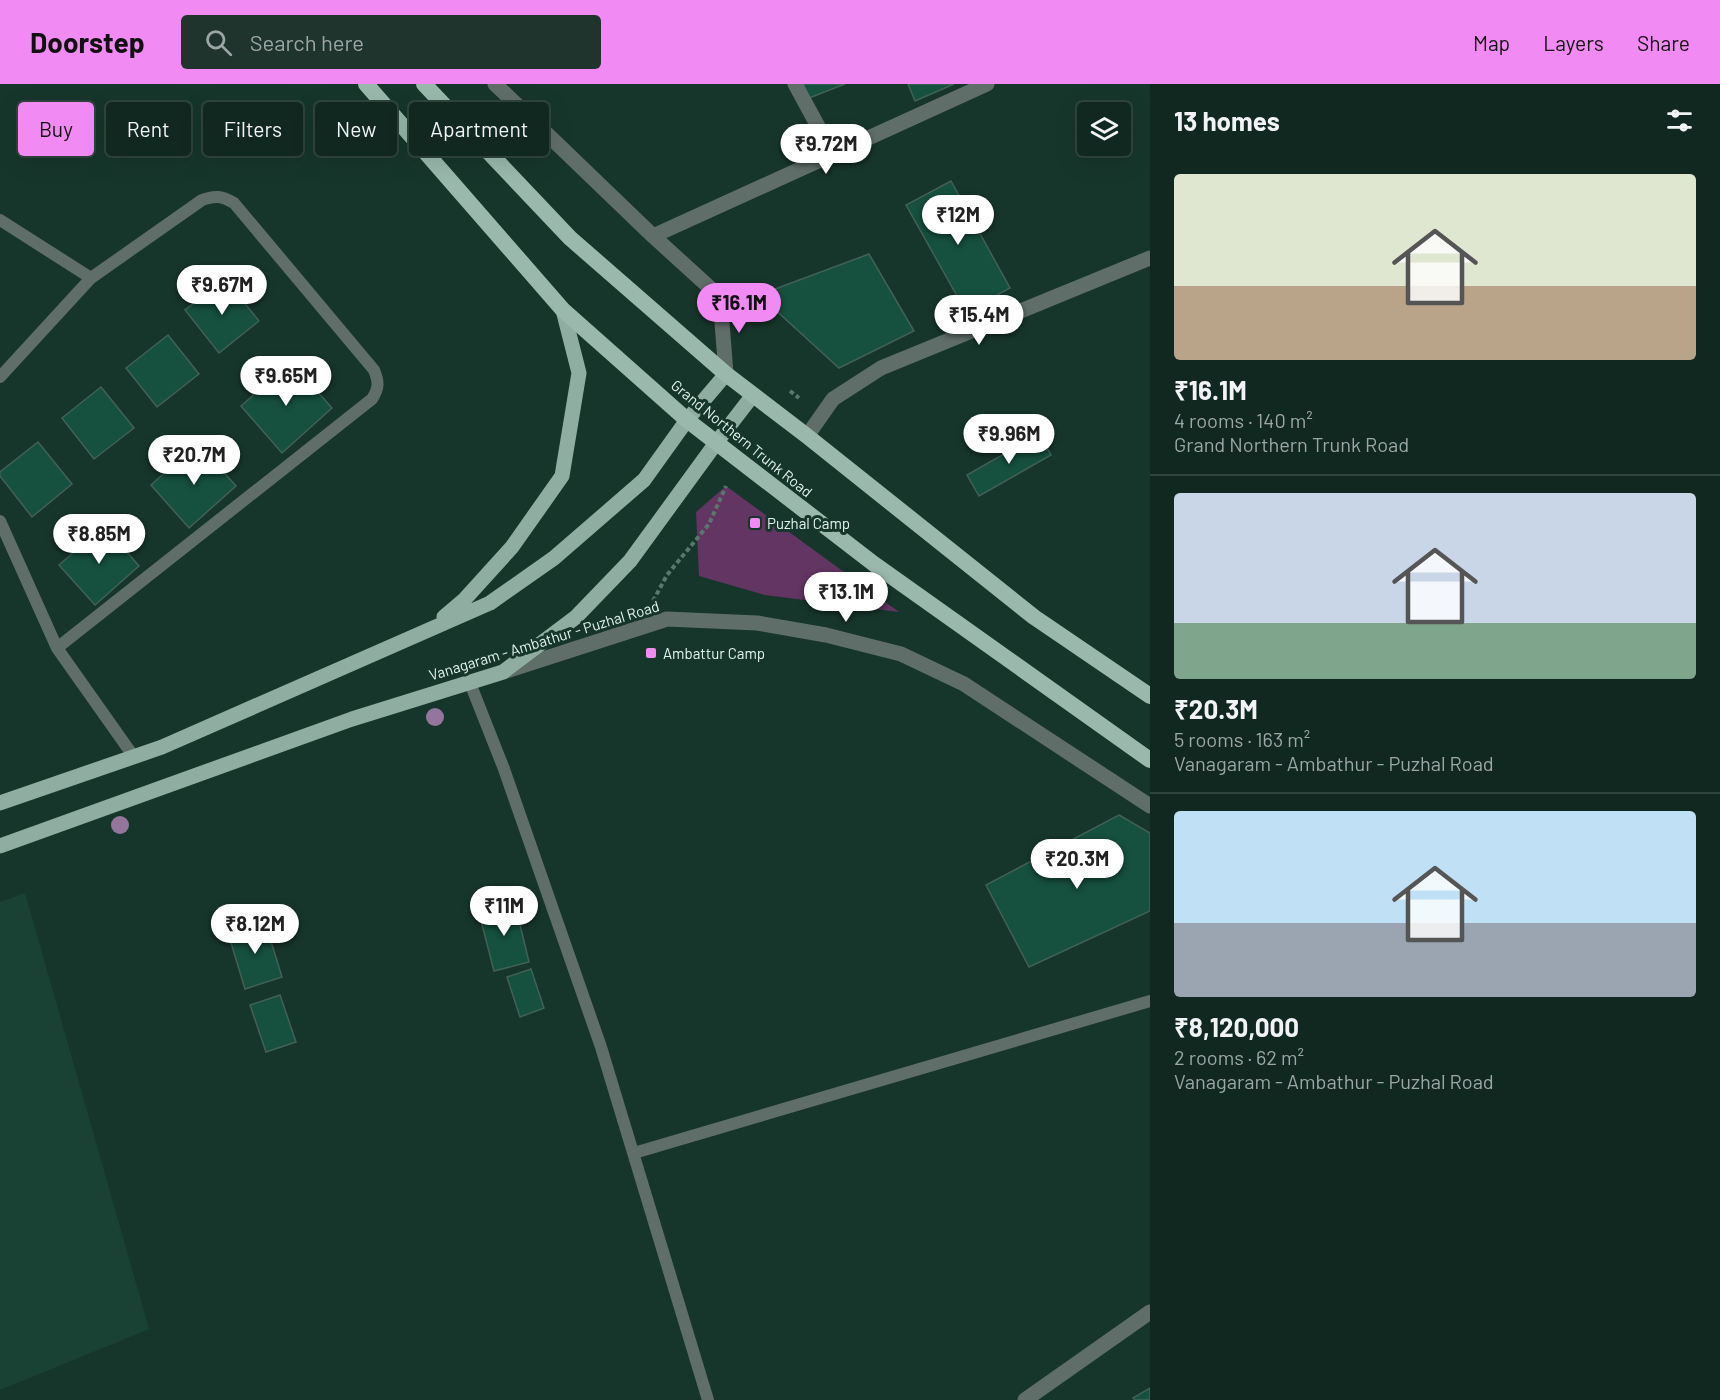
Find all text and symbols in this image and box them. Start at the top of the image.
search box [181,15,601,69]
text: Doorstep [30,25,145,59]
icon: search [202,26,235,59]
text: Search here [250,29,364,55]
text: Map [1473,30,1510,55]
text: Layers [1543,30,1604,55]
text: Share [1637,30,1690,55]
chip: Buy [18,102,94,156]
chip: Rent [106,102,191,156]
chip: Filters [203,102,303,156]
chip: New [315,102,397,156]
chip: Apartment [409,102,549,156]
map controls [1077,102,1131,156]
button: layers [1077,102,1131,156]
icon: filters [1663,104,1696,137]
text: 13 homes [1174,105,1280,136]
pin: ₹9.72M [777,124,875,175]
text: ₹9.72M [795,131,857,155]
pin: ₹12M [922,195,994,246]
text: ₹12M [936,202,980,226]
icon: home [1381,213,1489,321]
pin: ₹9.67M [173,265,271,316]
text: ₹9.67M [191,272,253,296]
pin: ₹16.1M [690,283,788,334]
text: ₹16.1M [711,290,767,314]
pin: ₹15.4M [930,295,1028,346]
text: ₹15.4M [948,302,1010,326]
pin: ₹9.65M [237,356,335,407]
text: ₹9.65M [254,363,318,387]
text: ₹16.1M [1174,374,1247,405]
street label: Grand Northern Trunk Road [668,375,816,501]
text: 4 rooms · 140 m² [1174,408,1313,432]
pin: ₹9.96M [960,414,1058,465]
text: ₹9.96M [977,421,1041,445]
text: Grand Northern Trunk Road [1174,432,1409,456]
pin: ₹20.7M [145,435,243,486]
text: ₹20.7M [162,442,226,466]
pin: ₹8.85M [50,514,148,565]
place label: Puzhal Camp [767,514,850,532]
marker: Puzhal Camp [748,516,762,530]
text: ₹8.85M [67,521,131,545]
icon: home [1381,532,1489,640]
pin: ₹13.1M [797,572,895,623]
text: ₹13.1M [818,579,874,603]
street label: Vanagaram - Ambathur - Puzhal Road [427,596,661,684]
place label: Ambattur Camp [663,644,765,662]
marker: Ambattur Camp [644,646,658,660]
text: ₹20.3M [1174,693,1258,724]
text: 5 rooms · 163 m² [1174,727,1310,751]
text: Vanagaram - Ambathur - Puzhal Road [1174,751,1494,775]
pin: ₹20.3M [1028,839,1126,890]
text: ₹20.3M [1045,846,1109,870]
icon: home [1381,850,1489,958]
pin: ₹11M [468,886,540,937]
text: ₹11M [484,893,524,917]
pin: ₹8.12M [206,904,304,955]
text: ₹8.12M [225,911,285,935]
text: ₹8,120,000 [1174,1011,1299,1042]
text: 2 rooms · 62 m² [1174,1045,1304,1069]
text: Vanagaram - Ambathur - Puzhal Road [1174,1069,1494,1093]

